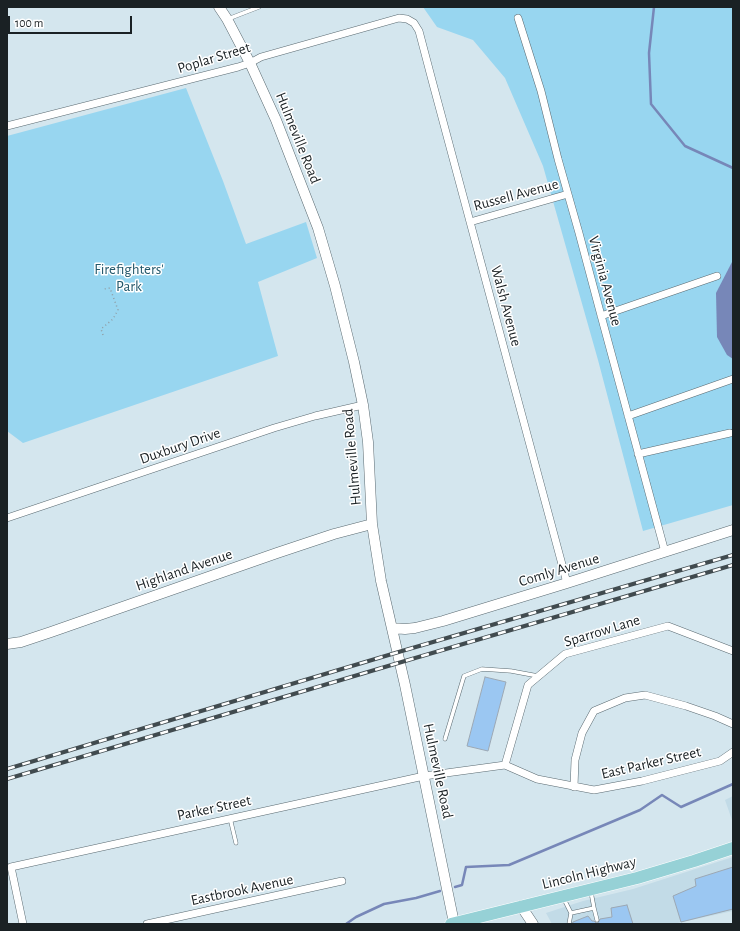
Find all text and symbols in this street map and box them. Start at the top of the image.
scale bar [10,8,134,34]
text: 100 m [15,17,43,29]
street label: Poplar Street [175,38,253,78]
street label: Hulmeville Road [271,90,325,186]
street label: Russell Avenue [472,175,560,215]
street label: Virginia Avenue [584,234,626,328]
park label: Firefighters' Park [94,260,164,295]
street label: Walsh Avenue [487,264,525,348]
street label: Hulmeville Road [339,408,365,506]
street label: Duxbury Drive [137,424,223,468]
street label: Highland Avenue [133,545,235,595]
street label: Comly Avenue [517,549,601,591]
street label: Sparrow Lane [562,611,642,651]
street label: Hulmeville Road [419,722,457,820]
street label: East Parker Street [599,743,703,783]
street label: Parker Street [175,791,253,825]
street label: Lincoln Highway [540,853,638,893]
street label: Eastbrook Avenue [189,870,295,910]

